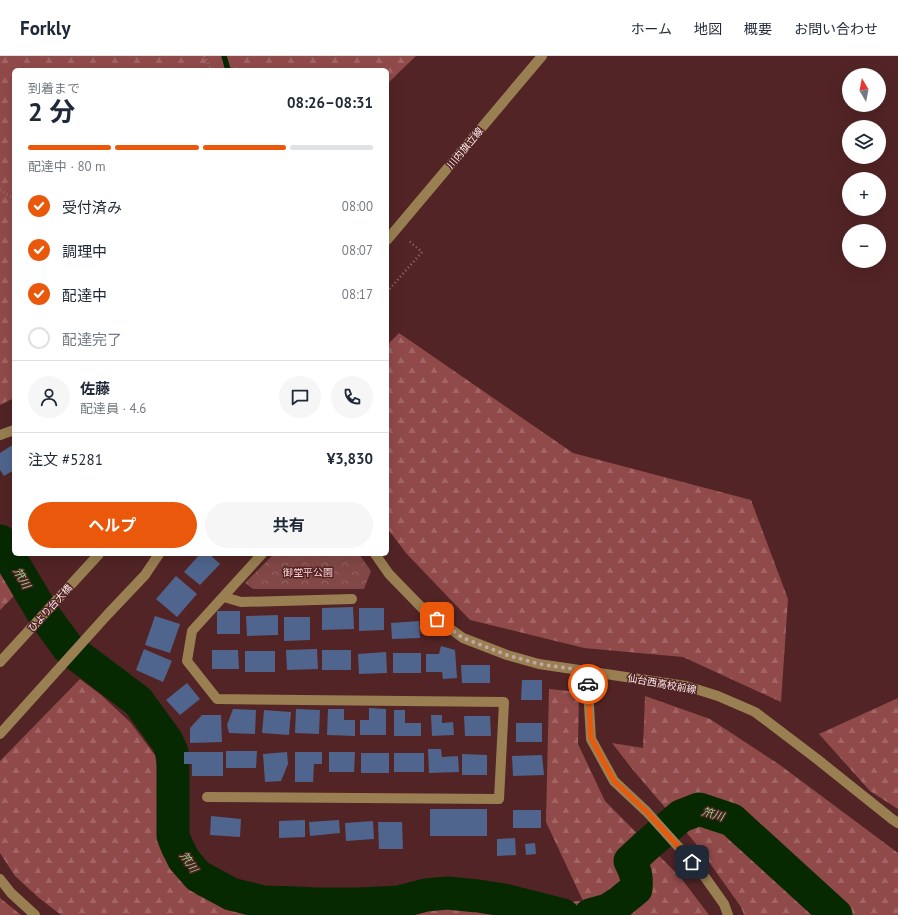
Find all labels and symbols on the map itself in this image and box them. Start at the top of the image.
north arrow [842,68,886,112]
street label: 川内旗立線 [444,125,486,171]
water label: 笊川 [10,565,34,592]
park label: 御堂平公園 [283,566,333,579]
street label: ひより台大橋 [25,581,75,635]
pin [420,602,454,636]
courier [568,664,608,704]
street label: 仙台西高校前線 [626,672,698,696]
water label: 笊川 [700,804,726,824]
pin [675,845,709,879]
water label: 笊川 [177,849,202,876]

